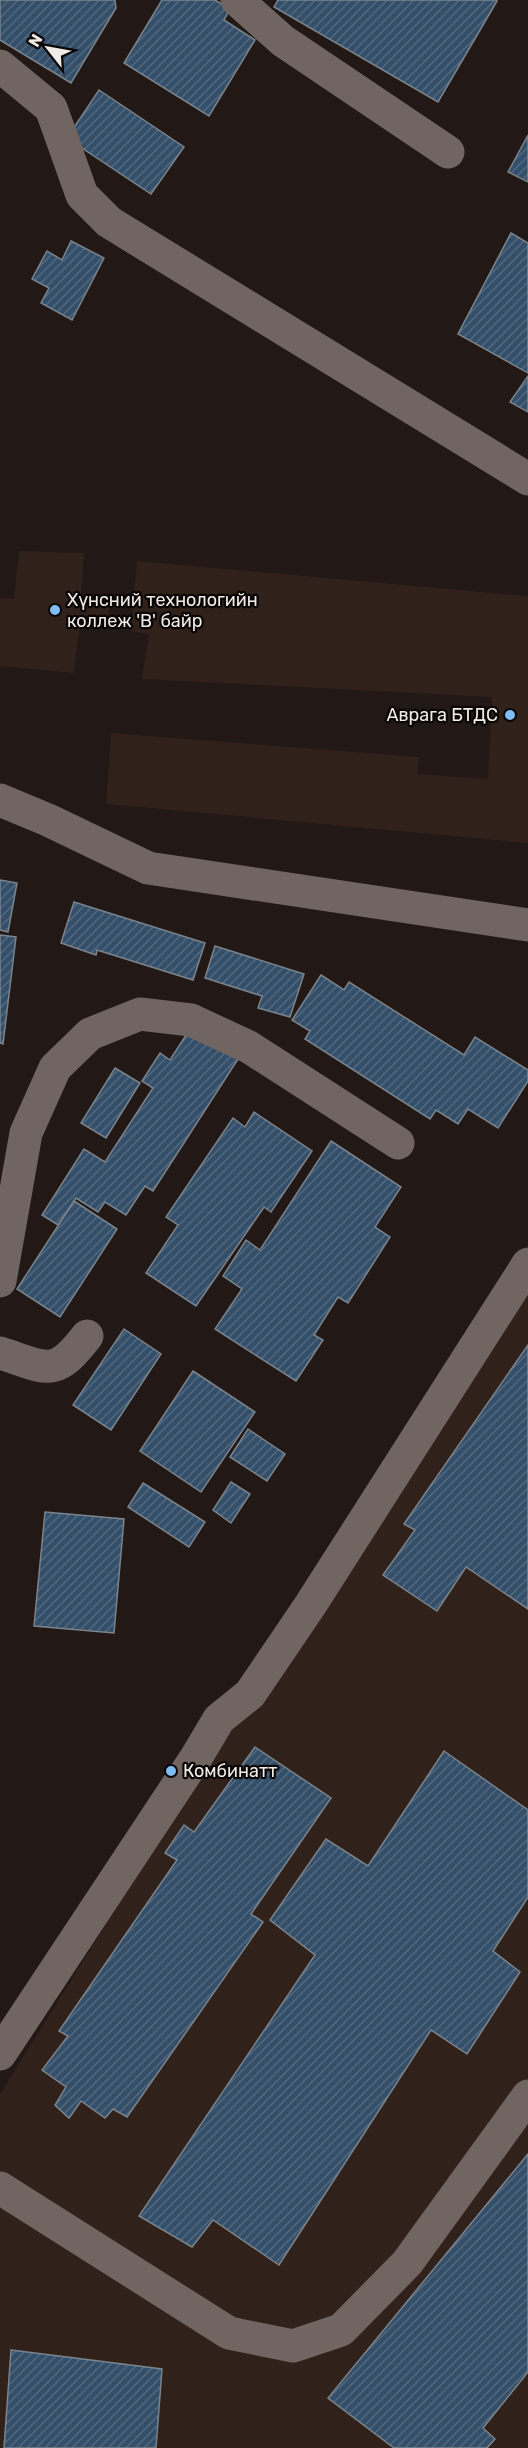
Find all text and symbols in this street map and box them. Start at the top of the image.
north arrow [18,18,78,78]
text: N [24,31,47,50]
place label: Хүнсний технологийн коллеж 'B' байр [67,589,258,632]
marker: Хүнсний технологийн коллеж 'B' байр [48,603,62,617]
place label: Аврага БТДС [386,704,498,726]
marker: Аврага БТДС [503,708,517,722]
place label: Комбинатт [183,1760,277,1782]
marker: Комбинатт [164,1764,178,1778]

